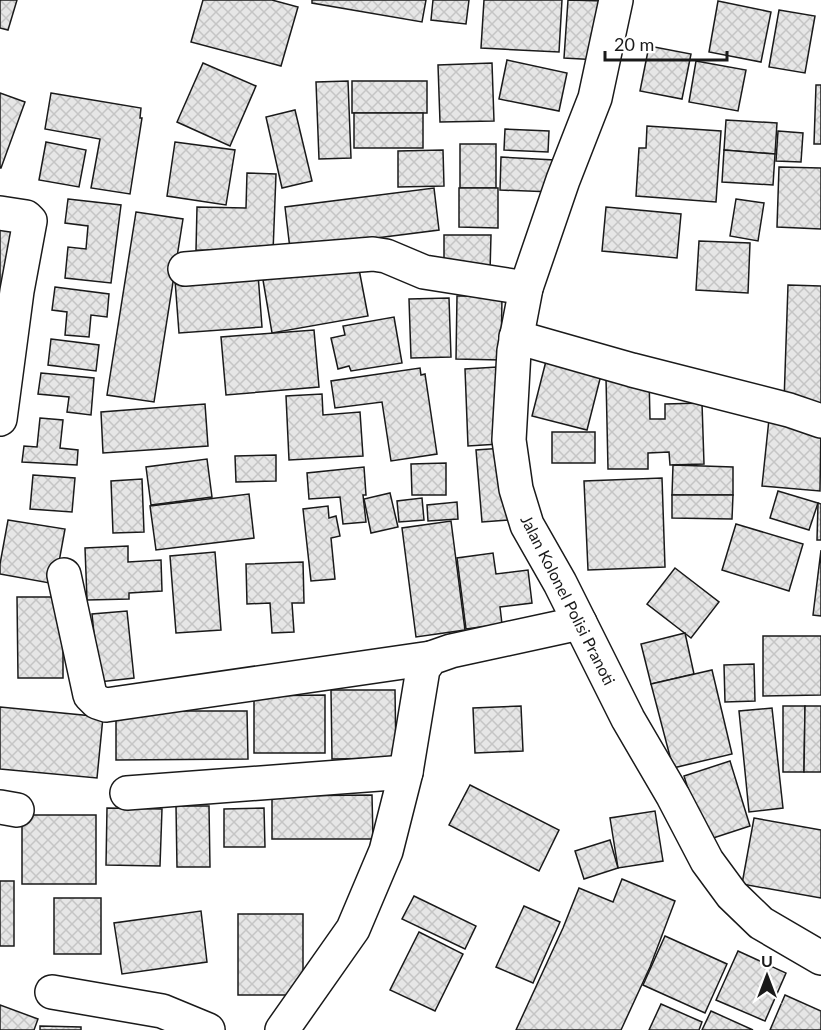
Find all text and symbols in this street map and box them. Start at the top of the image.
scale bar [605,24,726,62]
text: 20 m [614,33,654,55]
street label: Jalan Kolonel Polisi Pranoti [517,512,620,688]
north arrow [737,946,797,1006]
text: U [761,951,773,970]

